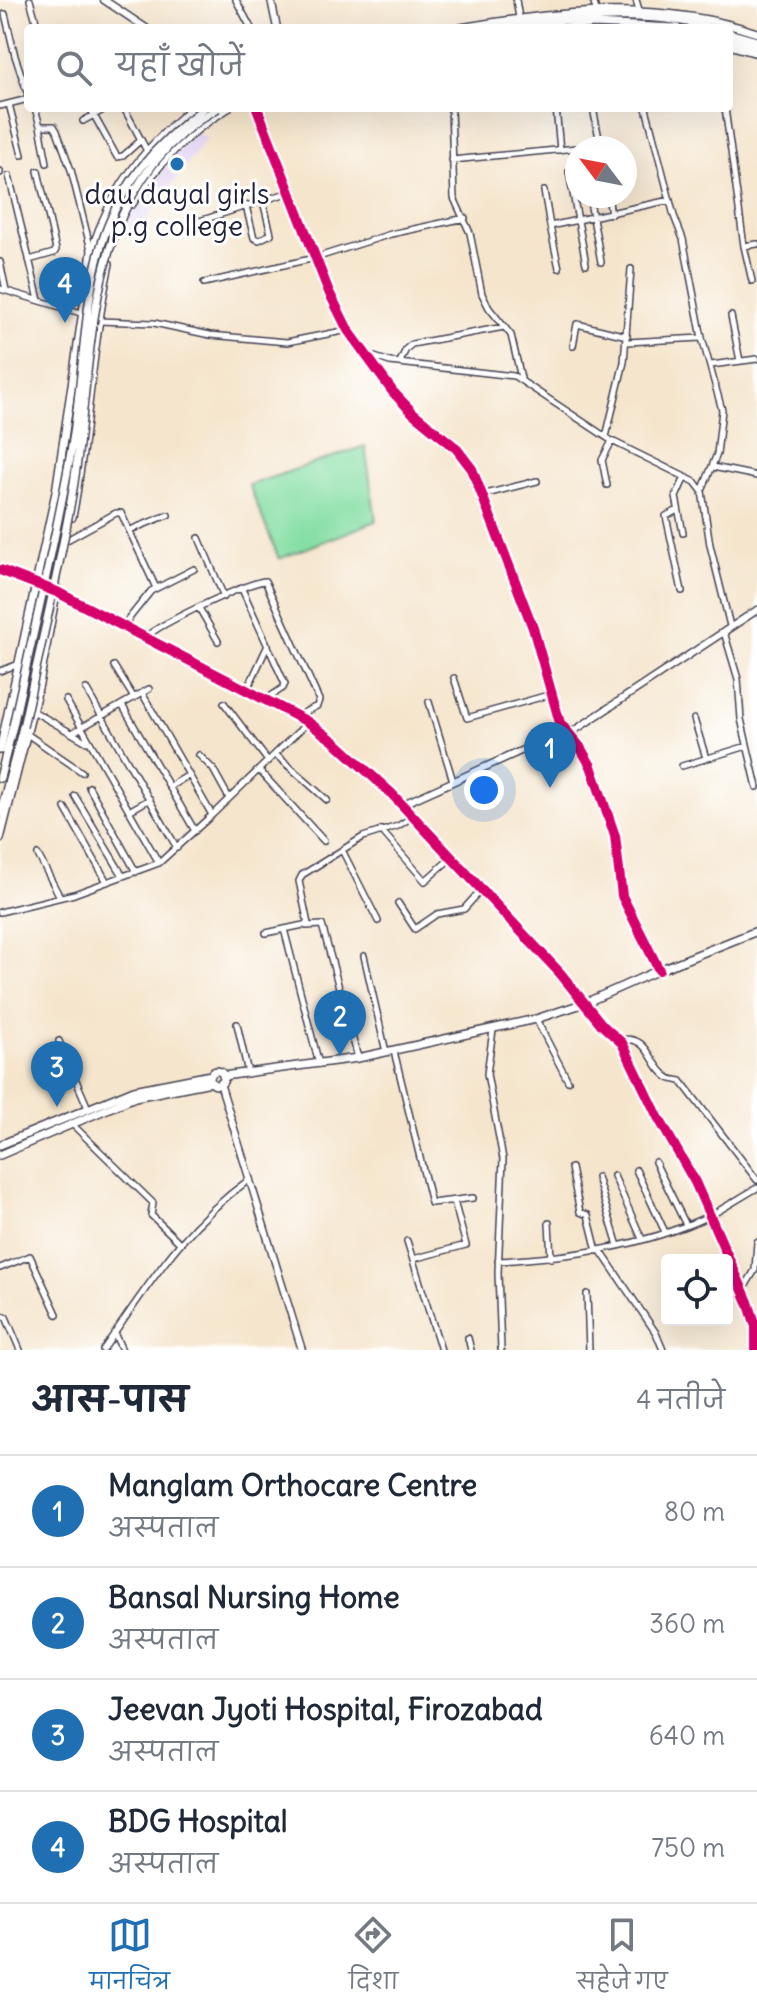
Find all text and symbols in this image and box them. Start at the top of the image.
search box [24,24,733,112]
icon: search [52,46,96,90]
text: यहाँ खोजें [116,46,244,84]
north arrow [565,136,637,208]
marker: dau dayal girls p.g college [168,155,186,173]
place label: dau dayal girls p.g college [85,176,269,244]
pin: 4 [39,257,91,323]
pin: 1 [524,722,576,788]
your location [464,770,504,810]
pin: 2 [314,990,366,1056]
pin: 3 [31,1041,83,1107]
map controls [661,1254,733,1326]
button: locate [661,1254,733,1326]
text: आस-पास [32,1377,188,1420]
text: 4 नतीजे [636,1383,725,1416]
text: Manglam Orthocare Centre [108,1466,477,1504]
text: 1 [53,1495,63,1528]
text: 80 m [664,1495,725,1528]
text: अस्पताल [108,1511,218,1544]
text: Bansal Nursing Home [108,1578,400,1616]
text: 2 [51,1607,65,1640]
text: 360 m [649,1607,725,1640]
text: अस्पताल [108,1623,218,1656]
text: Jeevan Jyoti Hospital, Firozabad [108,1690,543,1728]
text: 3 [51,1719,65,1752]
text: 640 m [649,1719,725,1752]
text: अस्पताल [108,1735,218,1768]
text: BDG Hospital [108,1802,288,1840]
text: 4 [50,1831,66,1864]
text: 750 m [651,1831,725,1864]
text: अस्पताल [108,1847,218,1880]
tab: मानचित्र [89,1913,170,2006]
tab: दिशा [348,1913,398,2006]
tab: सहेजे गए [577,1913,668,2006]

